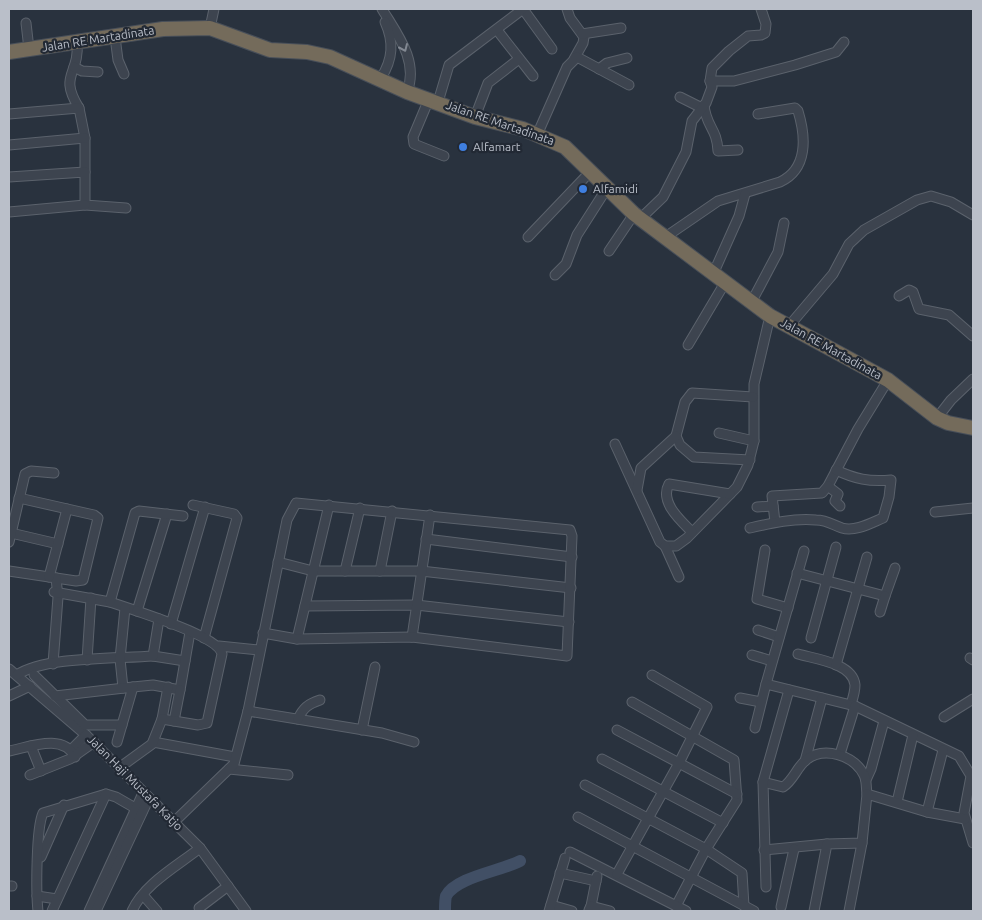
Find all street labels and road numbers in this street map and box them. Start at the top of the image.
street label: Jalan RE Martadinata [41,23,155,54]
street label: Jalan RE Martadinata [444,98,556,147]
street label: Jalan RE Martadinata [778,315,884,382]
street label: Jalan Haji Mustafa Katjo [85,732,186,833]

